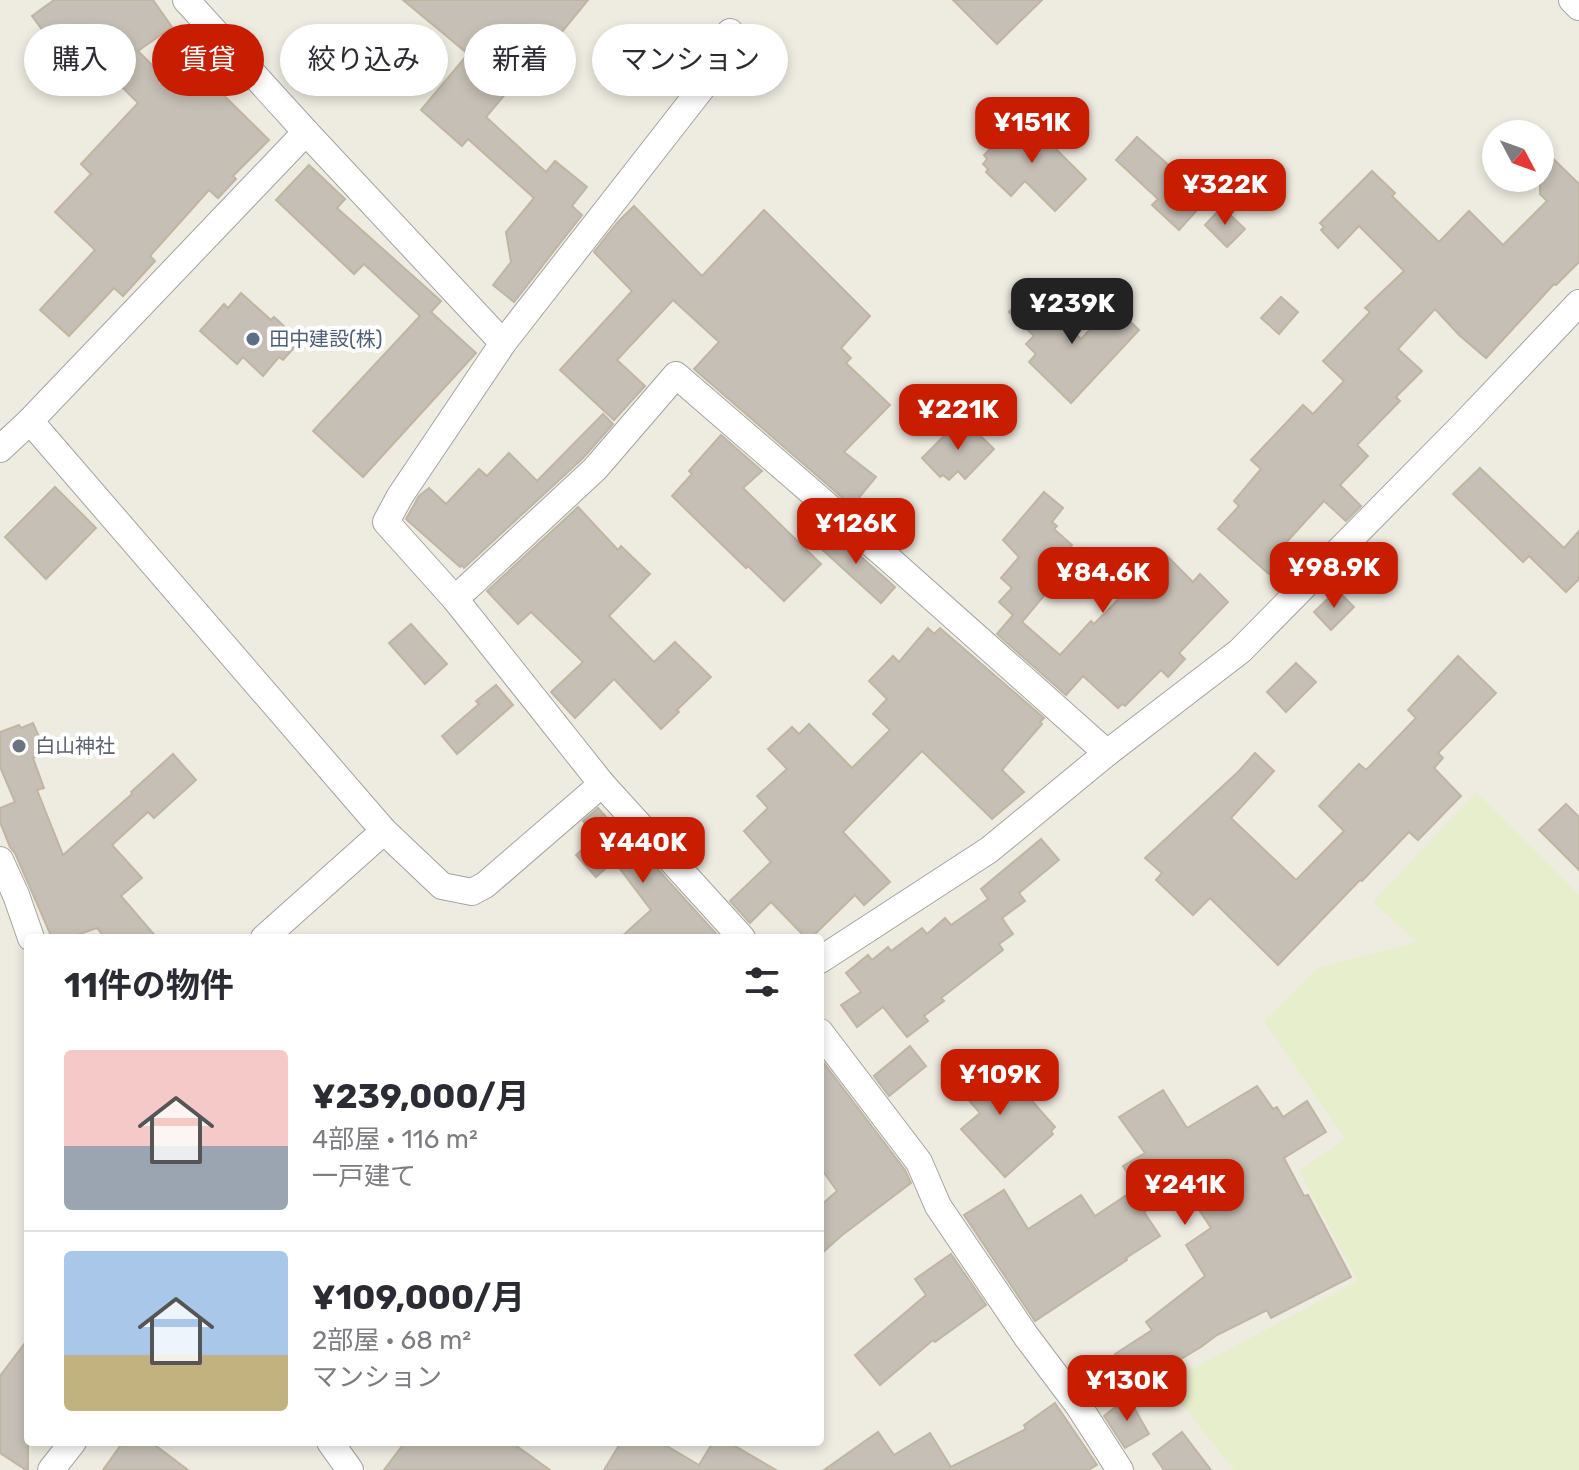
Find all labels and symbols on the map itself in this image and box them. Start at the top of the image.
pin: ¥151K [976,97,1088,165]
north arrow [1482,120,1554,192]
pin: ¥322K [1169,159,1281,227]
pin: ¥239K [1016,278,1128,346]
place label: 田中建設(株) [269,327,383,351]
marker: 田中建設(株) [244,330,262,348]
pin: ¥221K [902,384,1014,452]
pin: ¥126K [800,498,912,566]
pin: ¥98.9K [1269,542,1399,610]
pin: ¥84.6K [1038,547,1168,615]
place label: 白山神社 [35,734,115,758]
marker: 白山神社 [10,737,28,755]
pin: ¥440K [587,817,699,885]
pin: ¥109K [944,1049,1056,1117]
pin: ¥241K [1129,1159,1241,1227]
pin: ¥130K [1071,1355,1183,1423]

